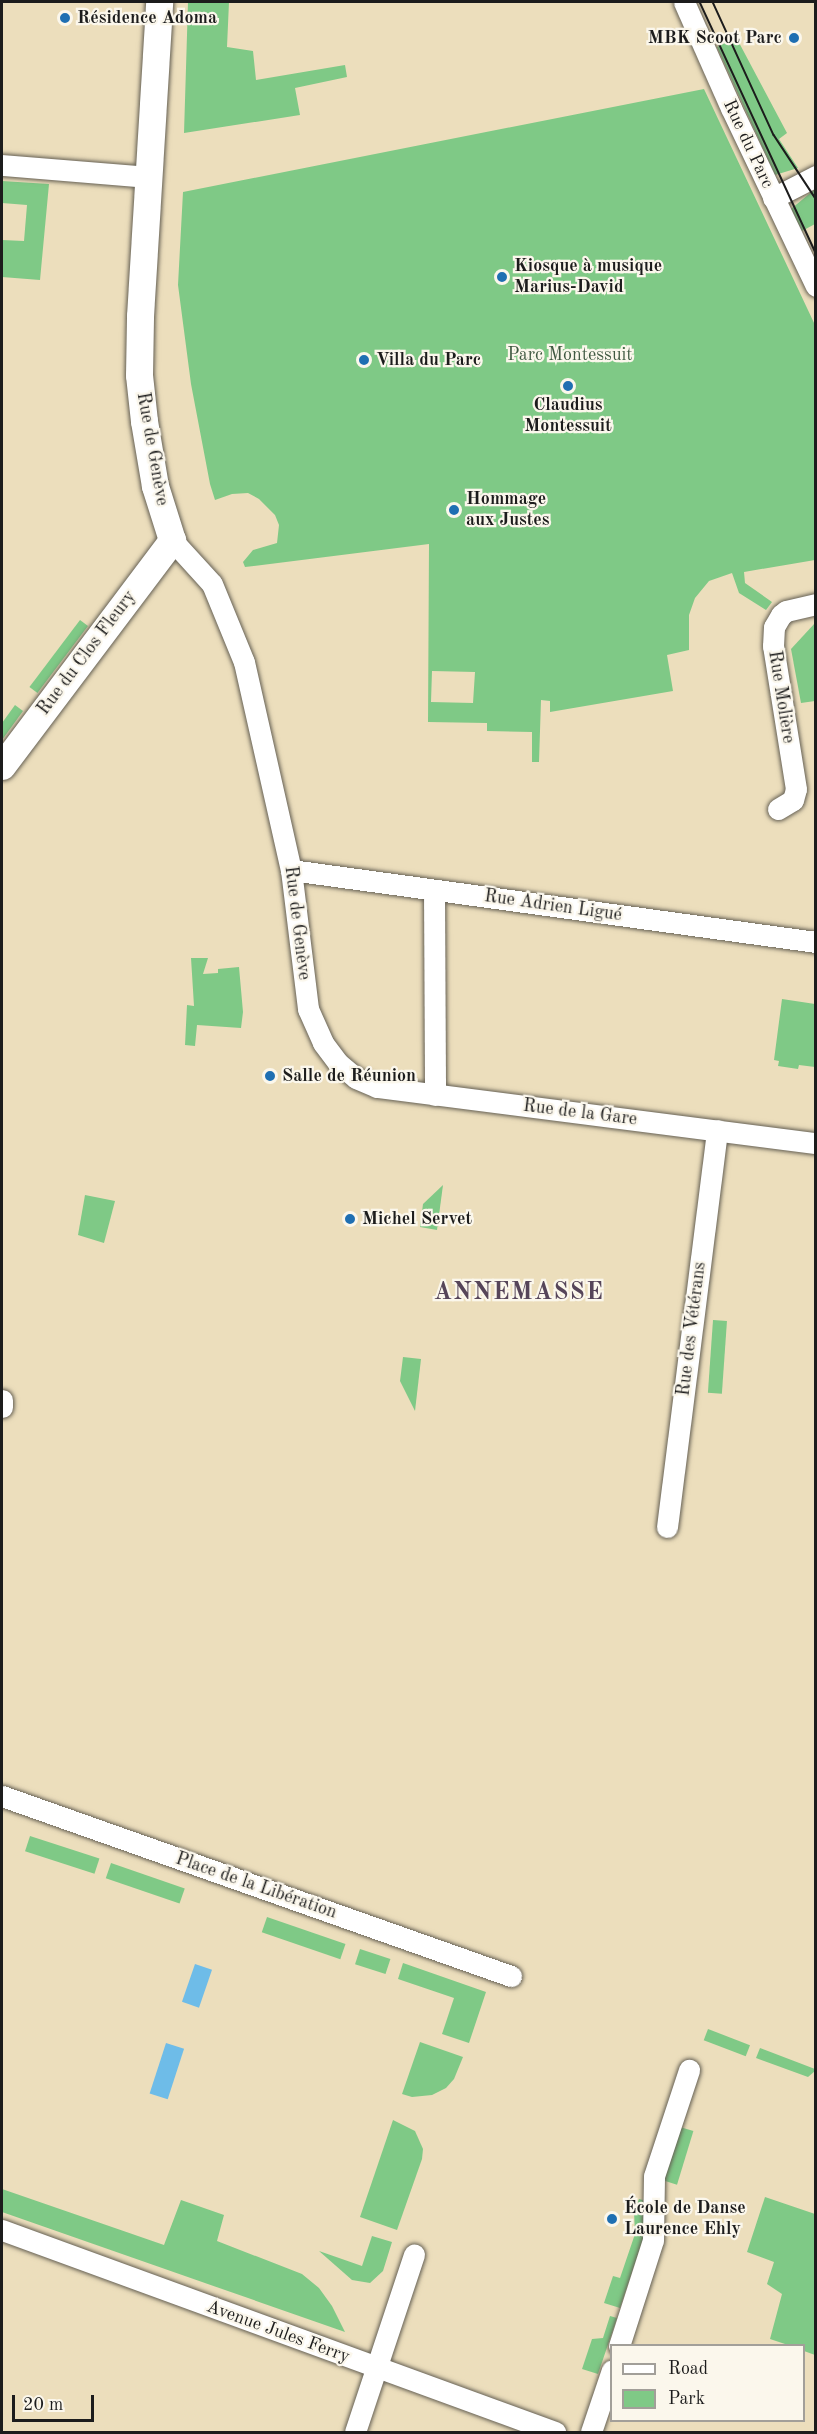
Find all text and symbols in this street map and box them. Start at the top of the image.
place label: Résidence Adoma [77,7,217,29]
marker: Résidence Adoma [58,11,72,25]
place label: MBK Scoot Parc [648,27,782,49]
marker: MBK Scoot Parc [787,31,801,45]
street label: Rue du Parc [718,96,778,192]
place label: Kiosque à musique Marius-David [514,256,662,298]
marker: Kiosque à musique Marius-David [495,270,509,284]
park label: Parc Montessuit [507,344,633,366]
place label: Villa du Parc [376,349,481,371]
marker: Villa du Parc [357,353,371,367]
marker: Claudius Montessuit [561,379,575,393]
street label: Rue de Genève [131,391,173,507]
place label: Claudius Montessuit [524,395,612,438]
place label: Hommage aux Justes [466,489,550,532]
marker: Hommage aux Justes [447,503,461,517]
street label: Rue du Clos Fleury [33,586,141,720]
street label: Rue Molière [763,649,799,745]
street label: Rue de Genève [279,865,315,981]
street label: Rue Adrien Ligué [483,886,623,926]
place label: Salle de Réunion [282,1065,416,1087]
marker: Salle de Réunion [263,1069,277,1083]
street label: Rue de la Gare [522,1095,638,1131]
place label: Michel Servet [362,1208,472,1230]
marker: Michel Servet [343,1212,357,1226]
street label: Rue des Vétérans [673,1261,711,1397]
district label: ANNEMASSE [434,1280,604,1308]
street label: Place de la Libération [173,1848,339,1924]
place label: École de Danse Laurence Ehly [624,2198,746,2240]
marker: École de Danse Laurence Ehly [605,2212,619,2226]
street label: Avenue Jules Ferry [203,2296,353,2368]
legend [610,2344,805,2422]
text: Road [668,2360,708,2378]
scale bar [15,2383,98,2421]
text: Park [668,2390,705,2408]
text: 20 m [23,2396,63,2414]

